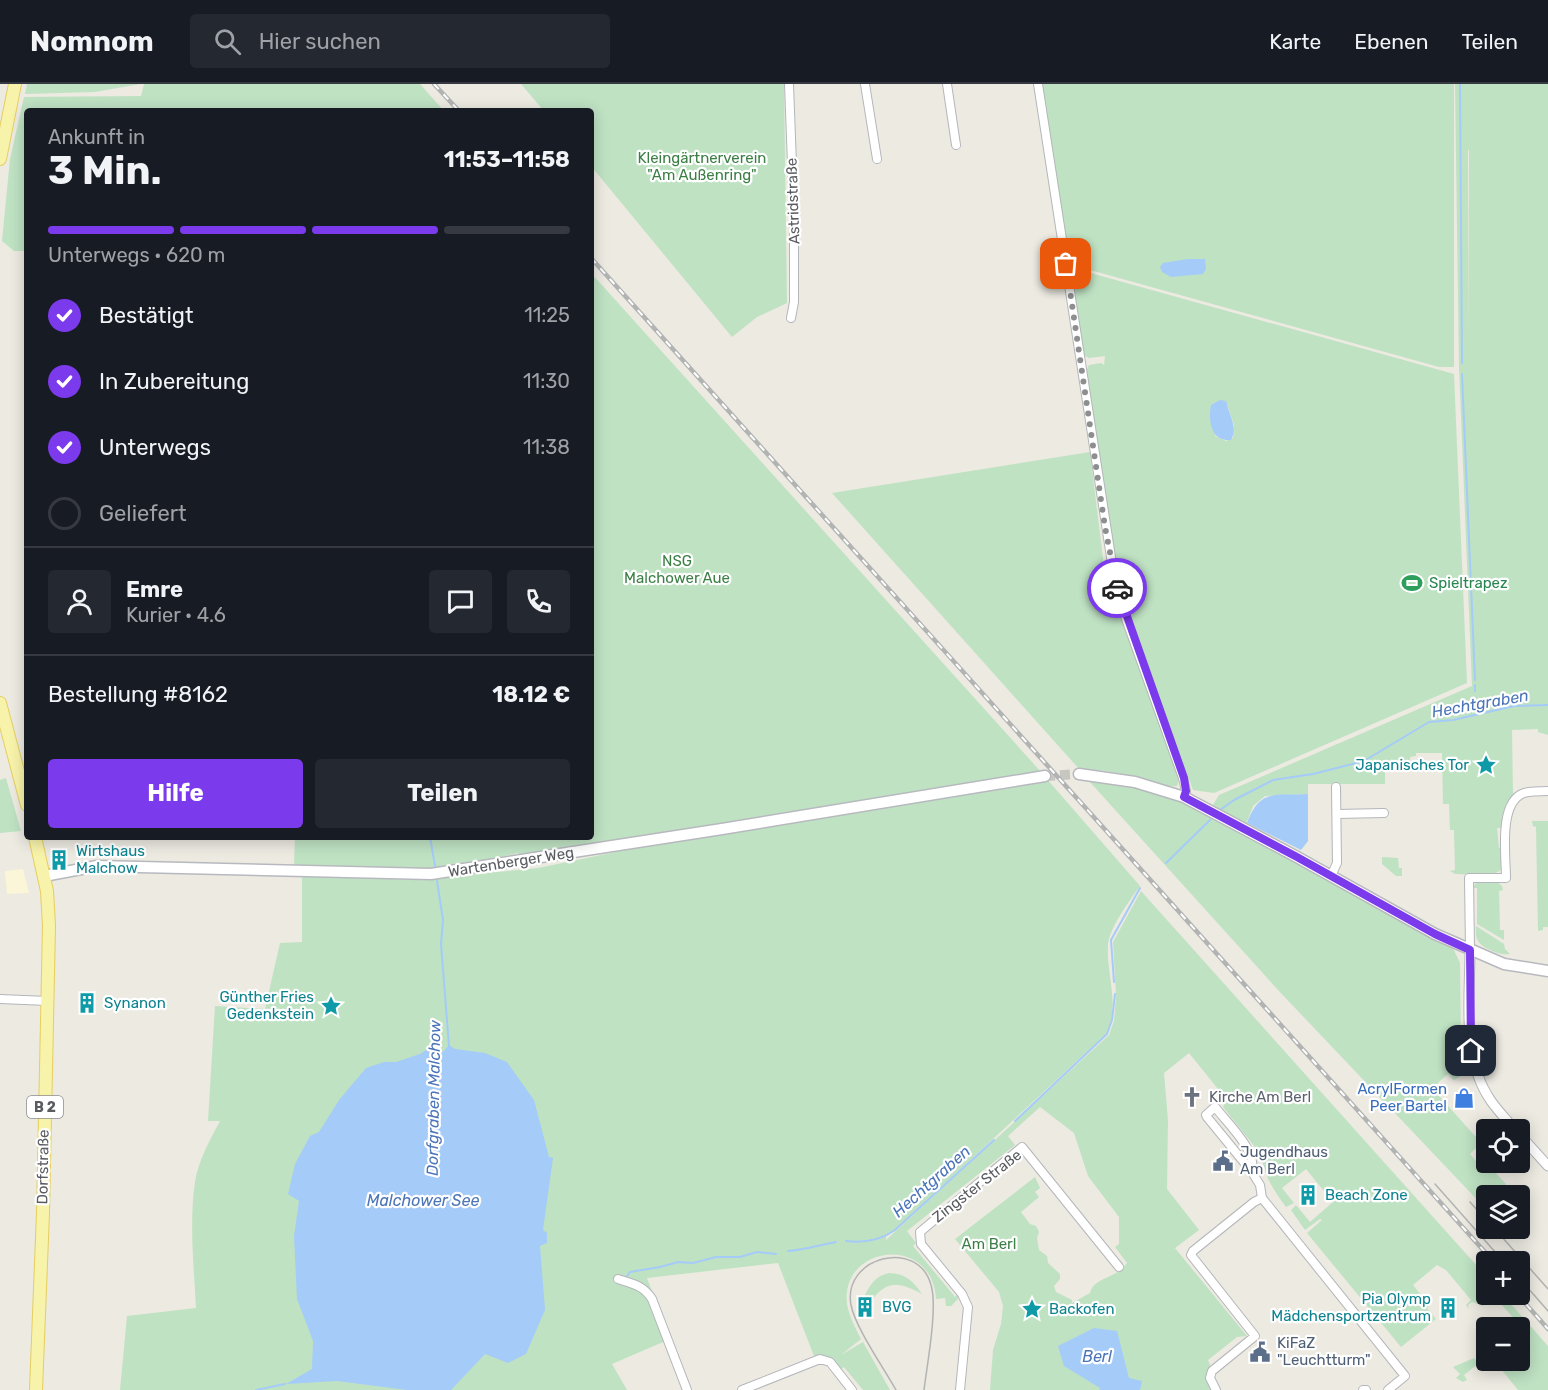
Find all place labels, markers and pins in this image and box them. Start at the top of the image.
pin [1040,238,1091,289]
sports icon: Spieltrapez [1400,571,1424,595]
place label: Spieltrapez [1429,574,1508,592]
place icon: Japanisches Tor [1474,753,1498,777]
place label: Japanisches Tor [1355,756,1469,774]
place label: Wirtshaus Malchow [76,842,145,877]
building icon: Wirtshaus Malchow [47,848,71,872]
place label: Günther Fries Gedenkstein [219,988,314,1023]
building icon: Synanon [75,991,99,1015]
place label: Synanon [104,994,166,1012]
place icon: Günther Fries Gedenkstein [319,994,343,1018]
pin [1445,1025,1496,1076]
place label: AcrylFormen Peer Bartel [1357,1080,1447,1115]
church icon: Kirche Am Berl [1180,1085,1204,1109]
shop icon: AcrylFormen Peer Bartel [1452,1086,1476,1110]
place label: Kirche Am Berl [1209,1088,1311,1106]
place label: Jugendhaus Am Berl [1240,1143,1328,1178]
public building icon: Jugendhaus Am Berl [1211,1149,1235,1173]
building icon: Beach Zone [1296,1183,1320,1207]
place label: Beach Zone [1325,1186,1408,1204]
place label: Pia Olymp Mädchensportzentrum [1271,1290,1431,1325]
building icon: BVG [853,1295,877,1319]
building icon: Pia Olymp Mädchensportzentrum [1436,1296,1460,1320]
place icon: Backofen [1020,1297,1044,1321]
place label: BVG [882,1298,912,1316]
place label: Backofen [1049,1300,1115,1318]
place label: KiFaZ "Leuchtturm" [1277,1334,1371,1369]
public building icon: KiFaZ "Leuchtturm" [1248,1340,1272,1364]

